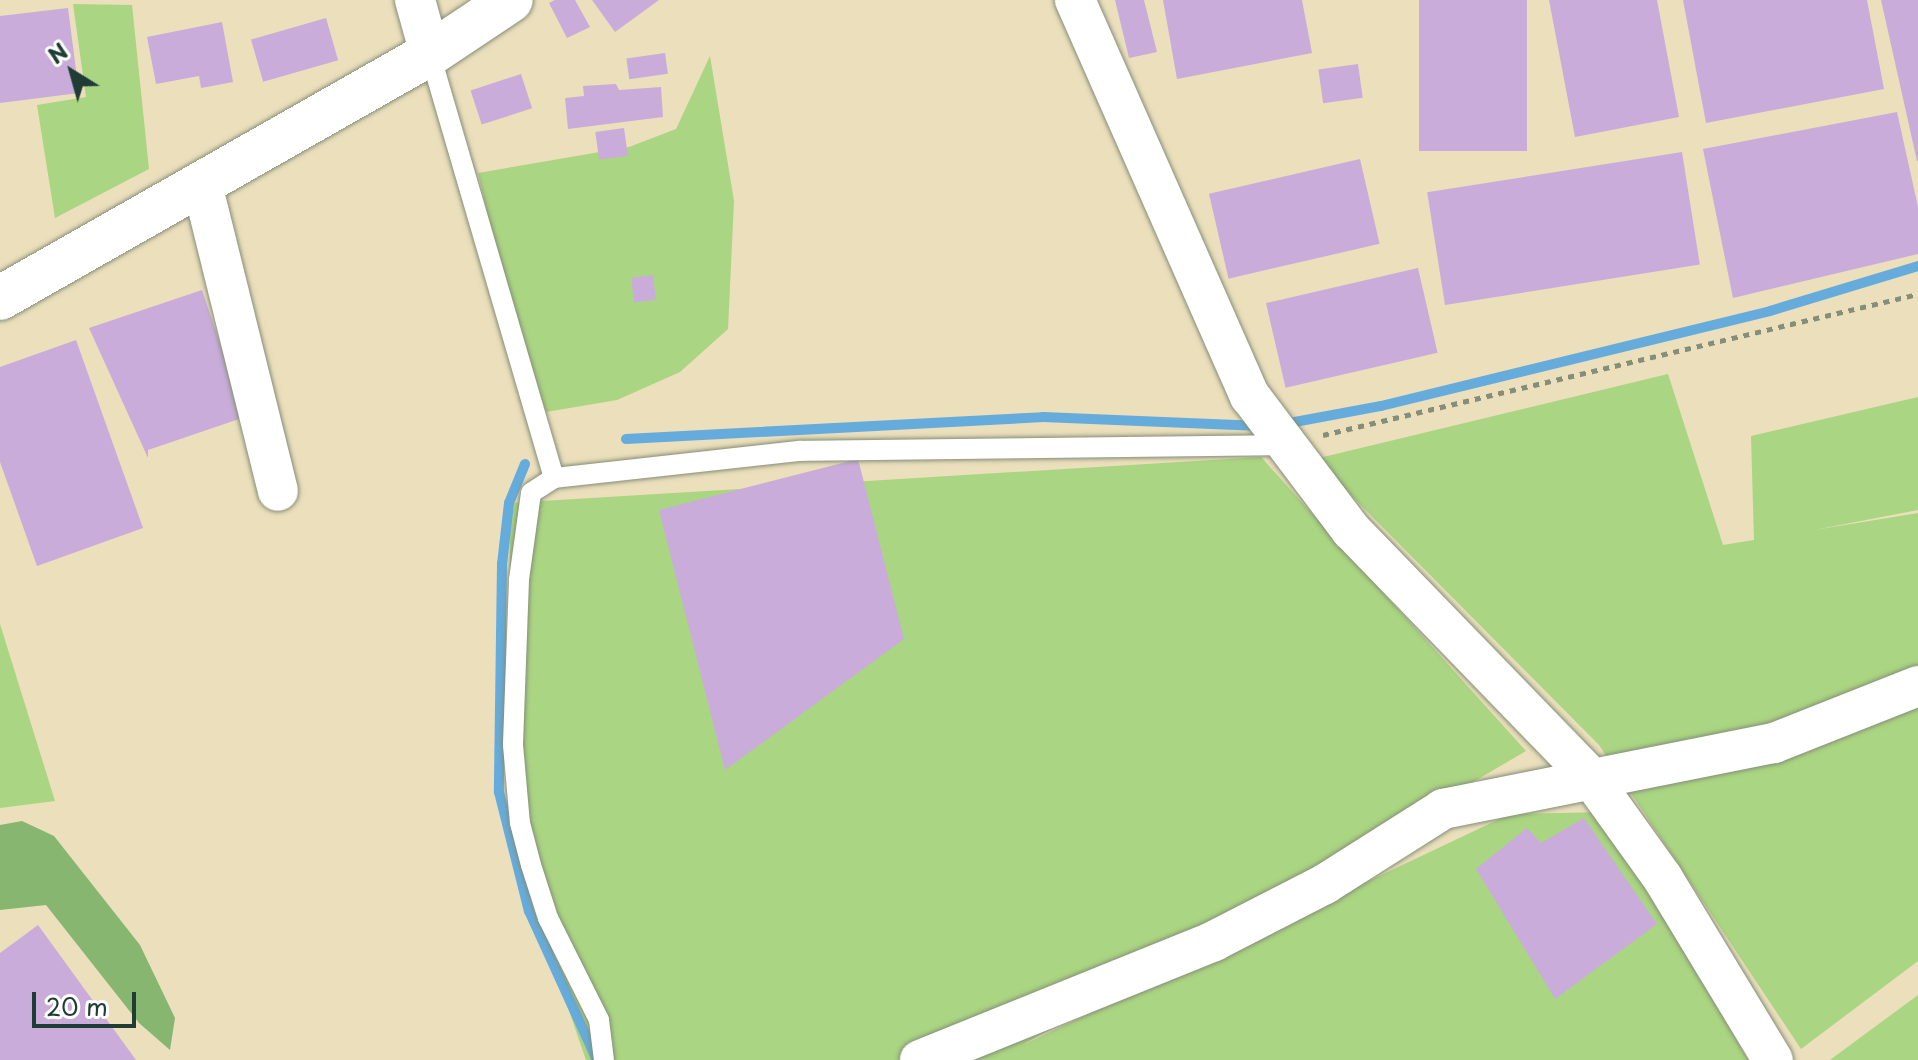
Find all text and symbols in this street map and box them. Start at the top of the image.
north arrow [32,32,112,112]
text: N [40,34,74,71]
scale bar [36,976,140,1026]
text: 20 m [46,988,108,1024]

